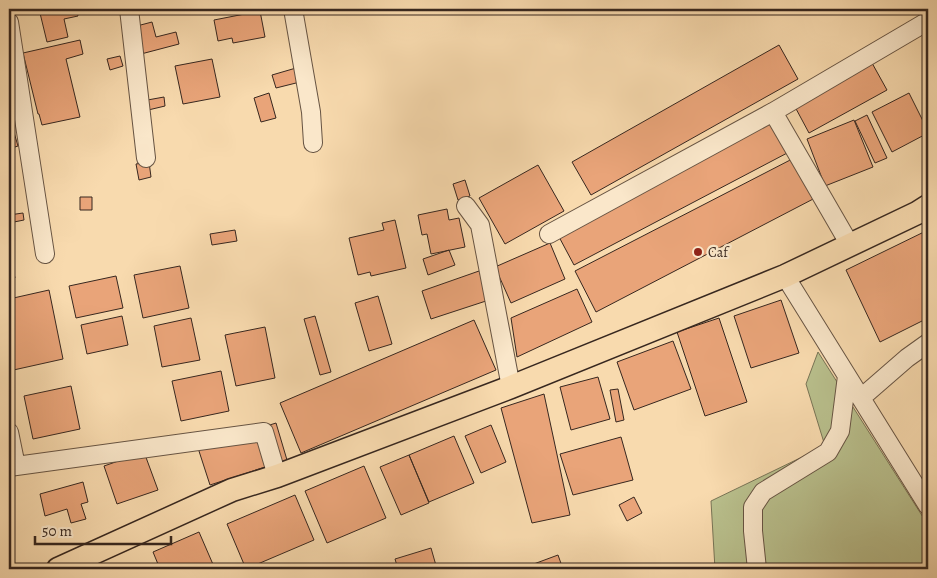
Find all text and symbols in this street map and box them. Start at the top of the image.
place label: Caf [708,243,730,262]
marker: Caf [692,246,704,258]
scale bar [35,513,171,545]
text: 50 m [42,521,72,541]

